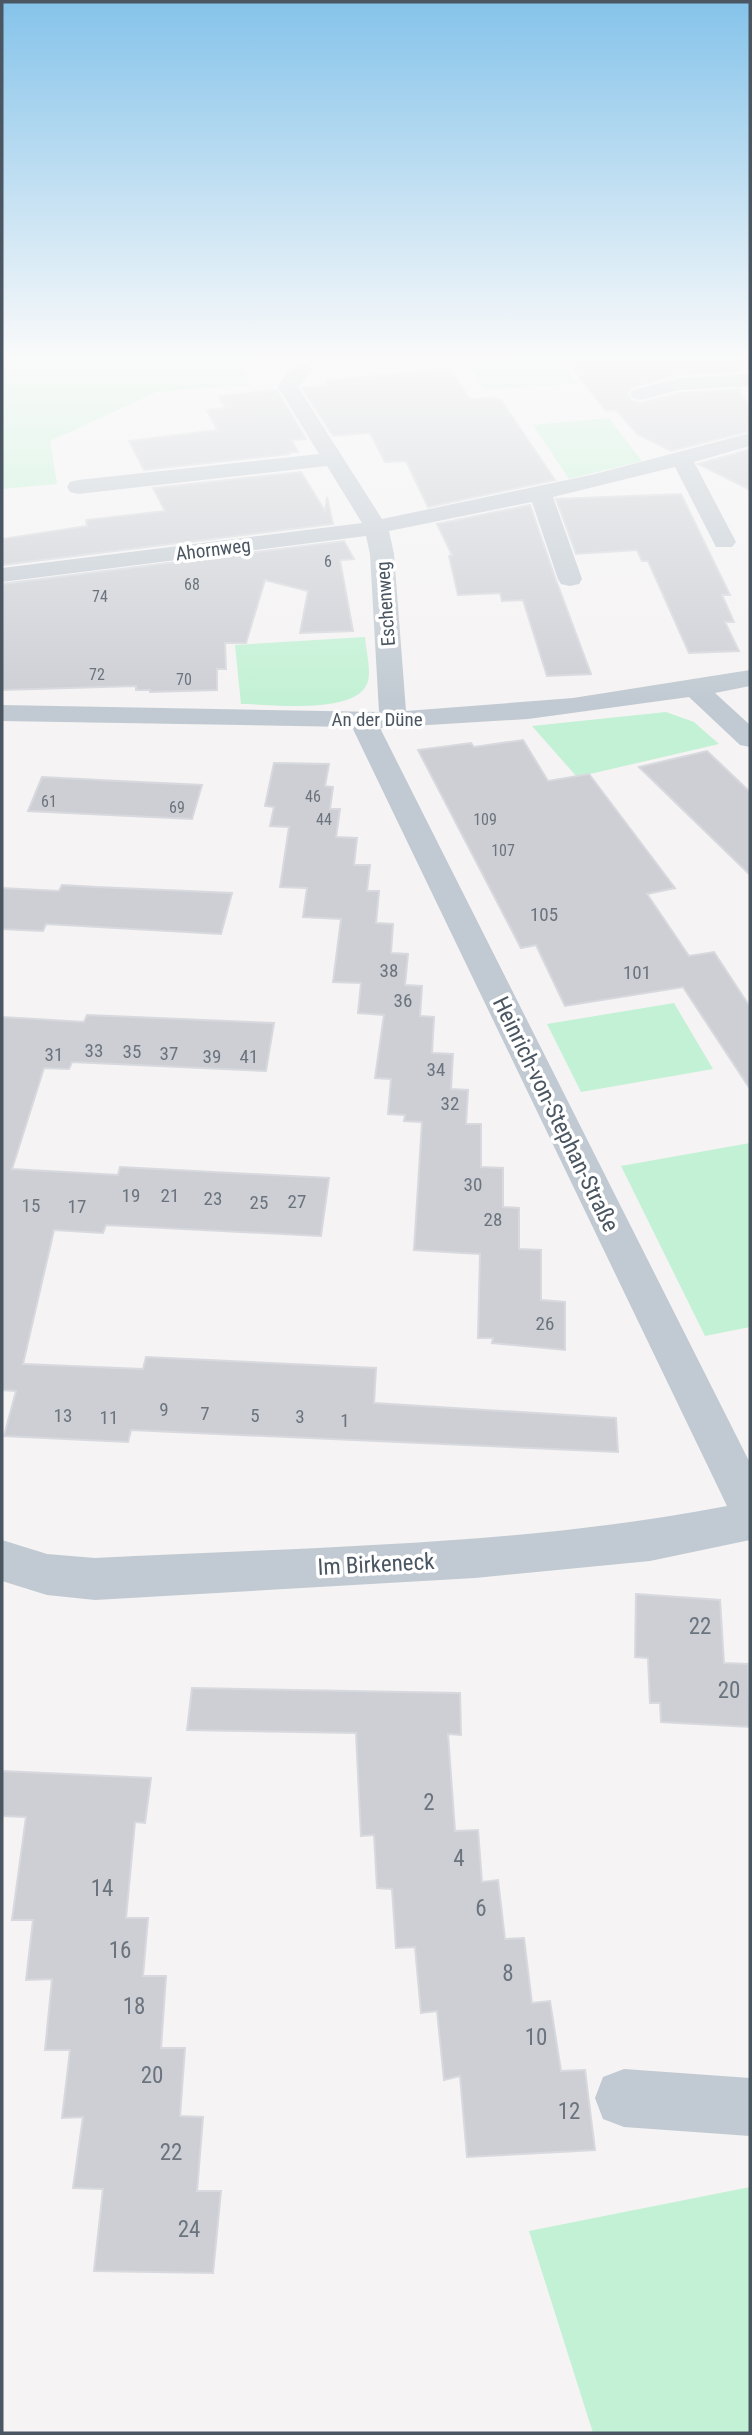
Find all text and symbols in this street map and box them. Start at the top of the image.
street label: Ahornweg [174,533,252,565]
house number: 6 [324,552,332,571]
street label: Eschenweg [371,561,400,647]
house number: 68 [184,575,200,594]
house number: 74 [92,587,108,606]
house number: 72 [89,665,105,684]
house number: 70 [176,670,192,689]
street label: An der Düne [331,708,423,731]
house number: 46 [305,787,321,806]
house number: 61 [41,792,57,811]
house number: 69 [169,798,185,817]
house number: 44 [316,810,332,829]
house number: 109 [473,810,497,829]
house number: 107 [491,841,515,860]
house number: 105 [530,903,558,926]
house number: 38 [380,959,398,982]
house number: 101 [623,961,651,984]
house number: 36 [394,989,412,1012]
street label: Heinrich-von-Stephan-Straße [487,992,624,1236]
house number: 33 [85,1039,103,1062]
house number: 35 [123,1040,141,1063]
house number: 37 [160,1042,178,1065]
house number: 31 [45,1043,63,1066]
house number: 39 [203,1045,221,1068]
house number: 41 [240,1045,258,1068]
house number: 34 [427,1058,445,1081]
house number: 32 [441,1092,459,1115]
house number: 30 [464,1173,482,1196]
house number: 19 [122,1184,140,1207]
house number: 21 [161,1184,179,1207]
house number: 23 [204,1187,222,1210]
house number: 27 [288,1190,306,1213]
house number: 25 [250,1191,268,1214]
house number: 15 [22,1194,40,1217]
house number: 17 [68,1195,86,1218]
house number: 28 [484,1208,502,1231]
house number: 26 [536,1312,554,1335]
house number: 9 [159,1398,169,1421]
house number: 7 [200,1402,210,1425]
house number: 13 [54,1404,72,1427]
house number: 5 [250,1404,260,1427]
house number: 3 [295,1405,305,1428]
house number: 11 [100,1406,118,1429]
house number: 1 [340,1409,350,1432]
street label: Im Birkeneck [317,1548,436,1581]
house number: 22 [689,1613,711,1640]
house number: 20 [718,1677,740,1704]
house number: 2 [423,1789,435,1816]
house number: 4 [453,1845,465,1872]
house number: 14 [91,1875,113,1902]
house number: 6 [475,1895,487,1922]
house number: 16 [109,1937,131,1964]
house number: 8 [502,1960,514,1987]
house number: 18 [123,1993,145,2020]
house number: 10 [525,2024,547,2051]
house number: 20 [141,2062,163,2089]
house number: 12 [558,2098,580,2125]
house number: 22 [160,2139,182,2166]
house number: 24 [178,2216,200,2243]

